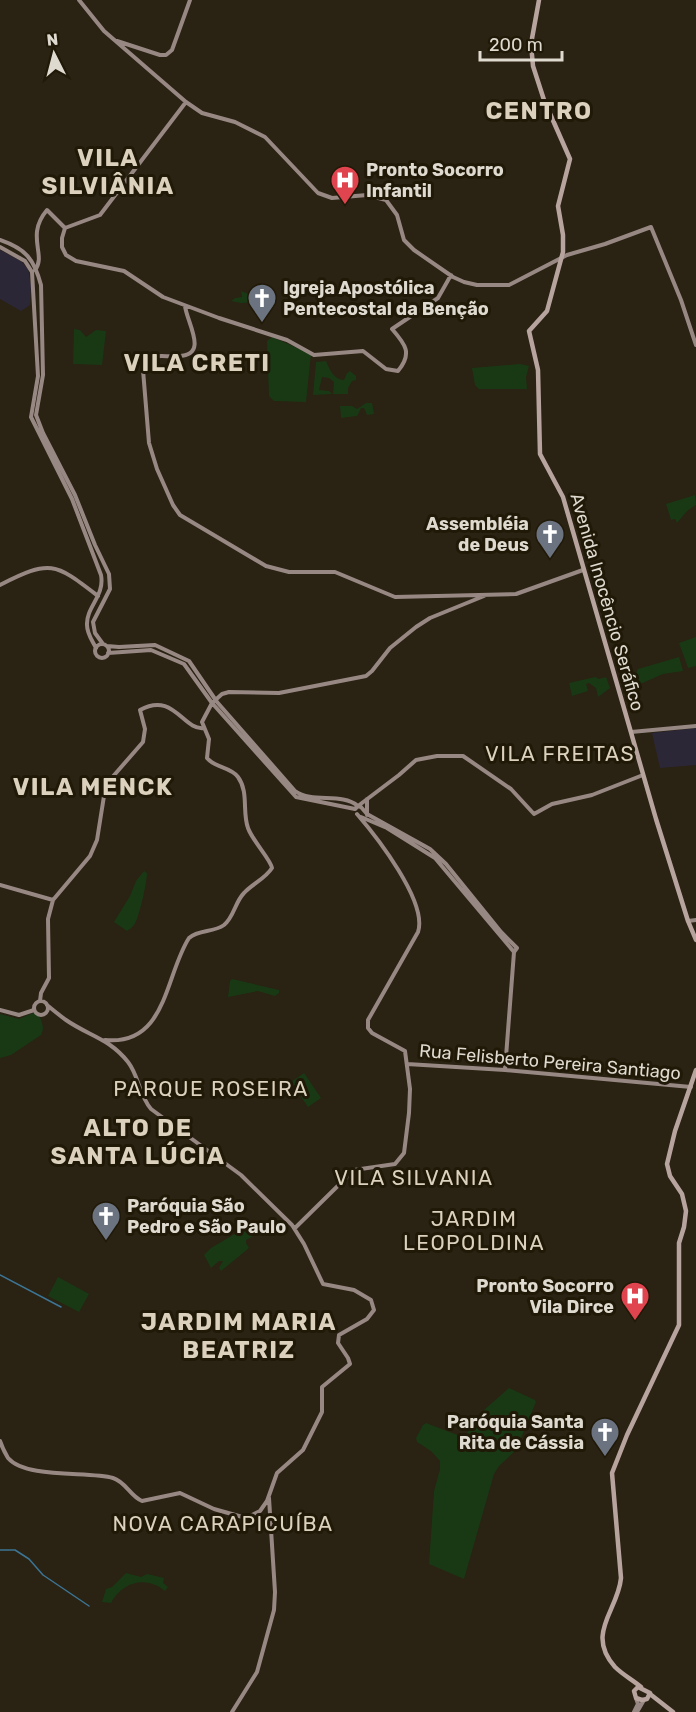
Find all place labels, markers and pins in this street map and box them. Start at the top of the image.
place label: Pronto Socorro Infantil [366,159,504,202]
hospital icon: Pronto Socorro Infantil [329,164,361,206]
place label: Igreja Apostólica Pentecostal da Benção [283,277,489,320]
church icon: Igreja Apostólica Pentecostal da Benção [246,282,278,324]
place label: Assembléia de Deus [426,513,529,556]
church icon: Assembléia de Deus [534,518,566,560]
place label: Paróquia São Pedro e São Paulo [127,1195,286,1238]
church icon: Paróquia São Pedro e São Paulo [90,1200,122,1242]
place label: Pronto Socorro Vila Dirce [476,1275,614,1318]
hospital icon: Pronto Socorro Vila Dirce [619,1280,651,1322]
place label: Paróquia Santa Rita de Cássia [447,1411,584,1454]
church icon: Paróquia Santa Rita de Cássia [589,1416,621,1458]

